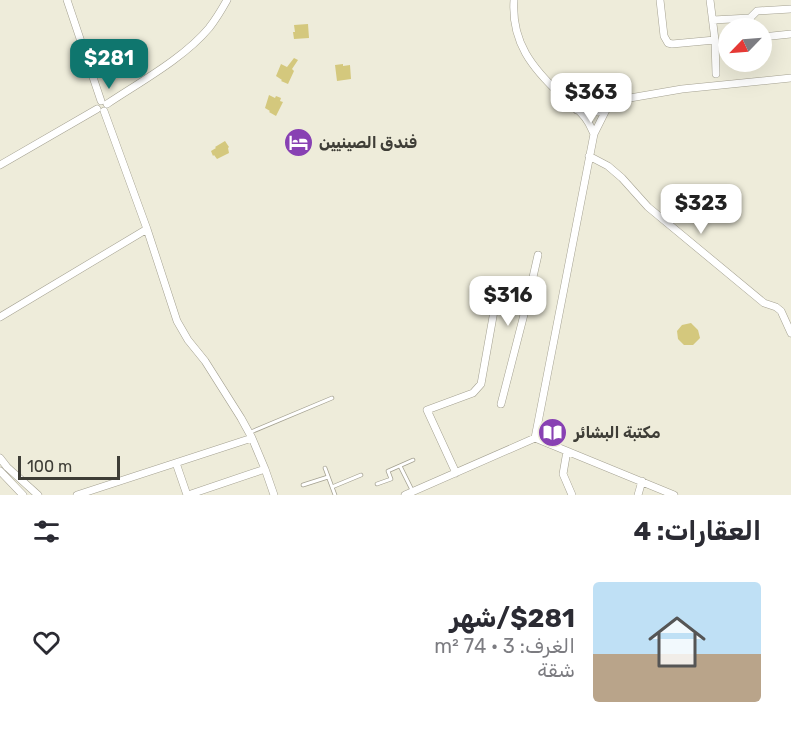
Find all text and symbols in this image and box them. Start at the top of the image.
north arrow [718,18,772,72]
map controls [718,18,772,72]
pin: $281 [73,39,145,90]
text: $281 [84,46,134,70]
pin: $363 [555,73,627,124]
text: $363 [565,80,617,104]
hotel icon: فندق الصينيين [282,126,314,158]
place label: فندق الصينيين [319,133,417,152]
pin: $323 [665,184,737,235]
text: $323 [675,191,727,215]
pin: $316 [472,276,544,327]
text: $316 [483,283,533,307]
library icon: مكتبة البشائر [537,416,569,448]
place label: مكتبة البشائر [573,423,661,442]
scale bar [18,453,120,480]
text: 100 m [27,457,72,476]
icon: filters [30,515,63,548]
text: العقارات: 4 [633,516,761,547]
text: $281/شهر [450,603,575,634]
icon: home [641,606,713,678]
icon: heart [30,626,63,659]
text: الغرف: 3 · 74 m² [434,634,575,658]
text: شقة [537,658,575,682]

